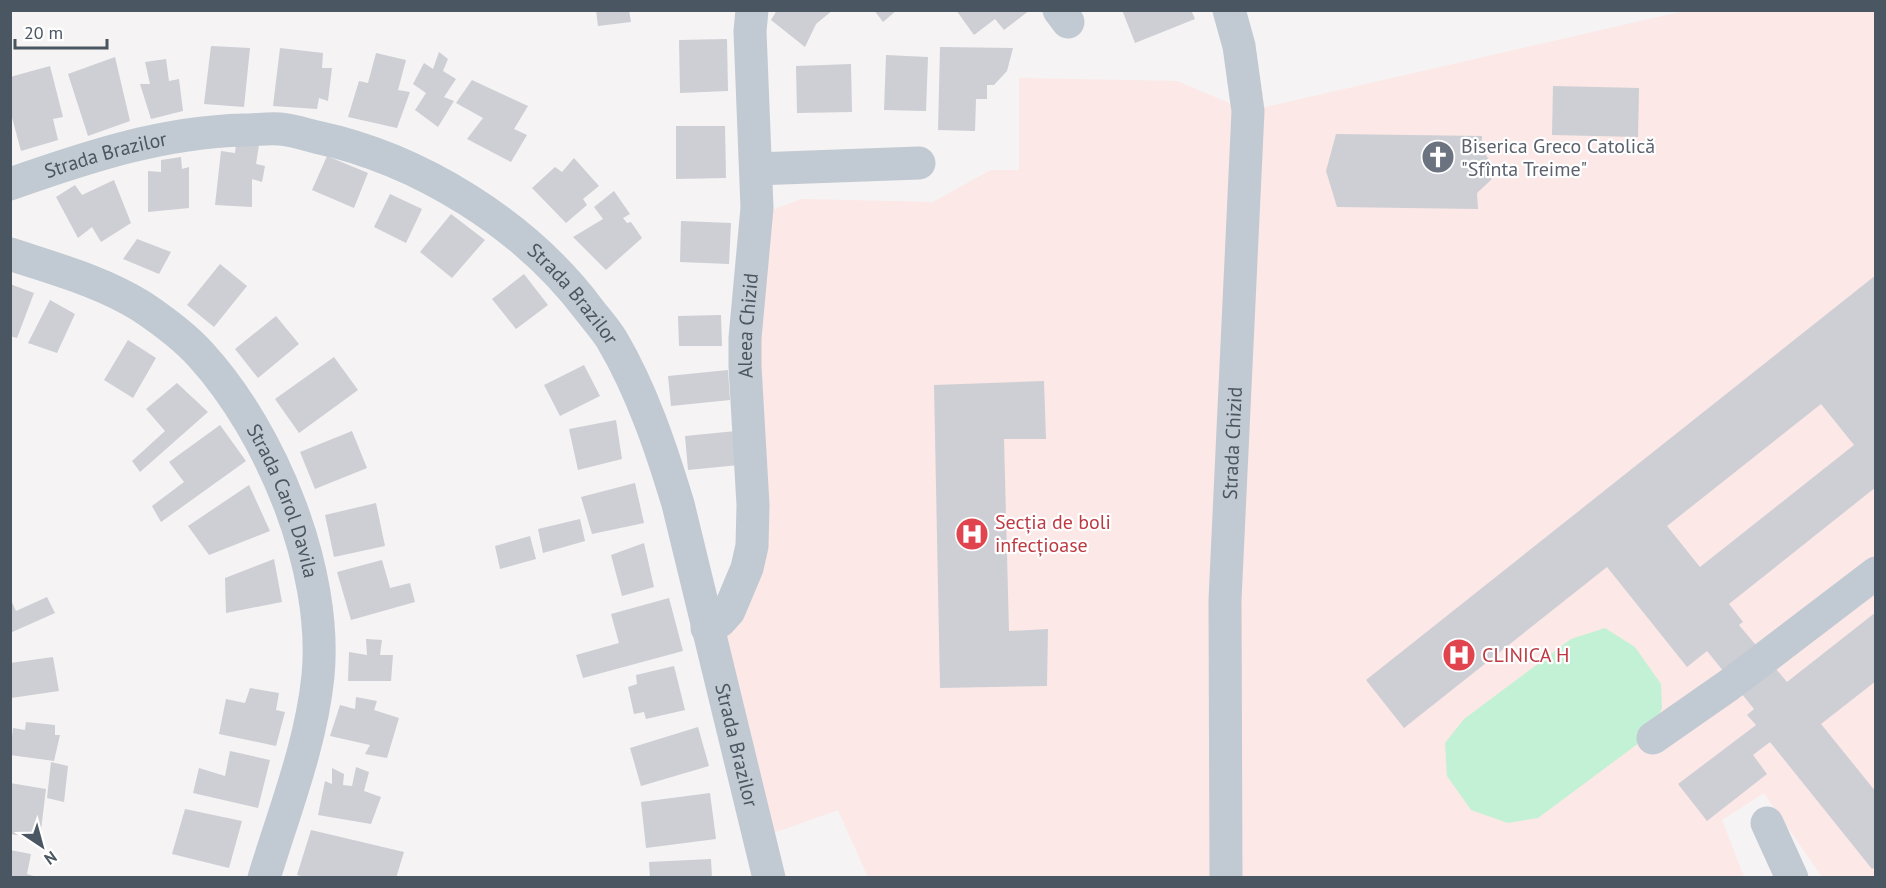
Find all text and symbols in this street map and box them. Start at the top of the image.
scale bar [15,12,106,50]
text: 20 m [24,21,63,44]
street label: Strada Brazilor [41,126,169,184]
place label: Biserica Greco Catolică "Sfînta Treime" [1461,133,1655,182]
church icon: Biserica Greco Catolică "Sfînta Treime" [1420,139,1456,175]
street label: Strada Brazilor [522,237,624,349]
street label: Aleea Chizid [732,272,764,379]
street label: Strada Chizid [1217,386,1248,500]
street label: Strada Carol Davila [241,419,324,580]
place label: Secția de boli infecțioase [995,509,1111,558]
hospital icon: Secția de boli infecțioase [954,516,990,552]
hospital icon: CLINICA H [1441,637,1477,673]
place label: CLINICA H [1482,642,1569,668]
street label: Strada Brazilor [709,681,764,810]
north arrow [12,816,72,876]
text: N [41,847,61,869]

